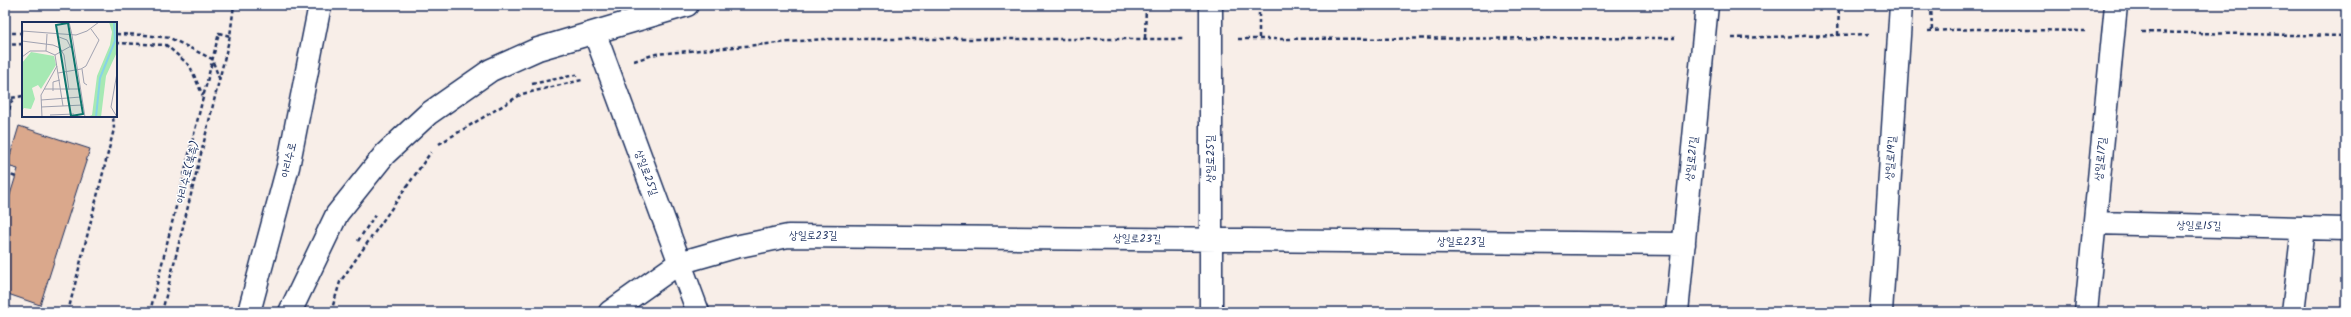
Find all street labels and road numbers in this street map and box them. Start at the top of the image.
street label: 상일로25길 [1202,135,1220,183]
street label: 상일로21길 [1681,135,1703,182]
street label: 상일로19길 [1880,135,1902,181]
street label: 상일로17길 [2090,136,2112,182]
street label: 아리수로(북측) [172,139,204,205]
street label: 아리수로 [276,141,302,179]
street label: 상일로25길 [629,148,663,199]
street label: 상일로15길 [2176,217,2222,235]
street label: 상일로23길 [789,227,837,245]
street label: 상일로23길 [1113,230,1161,248]
street label: 상일로23길 [1437,233,1485,251]

